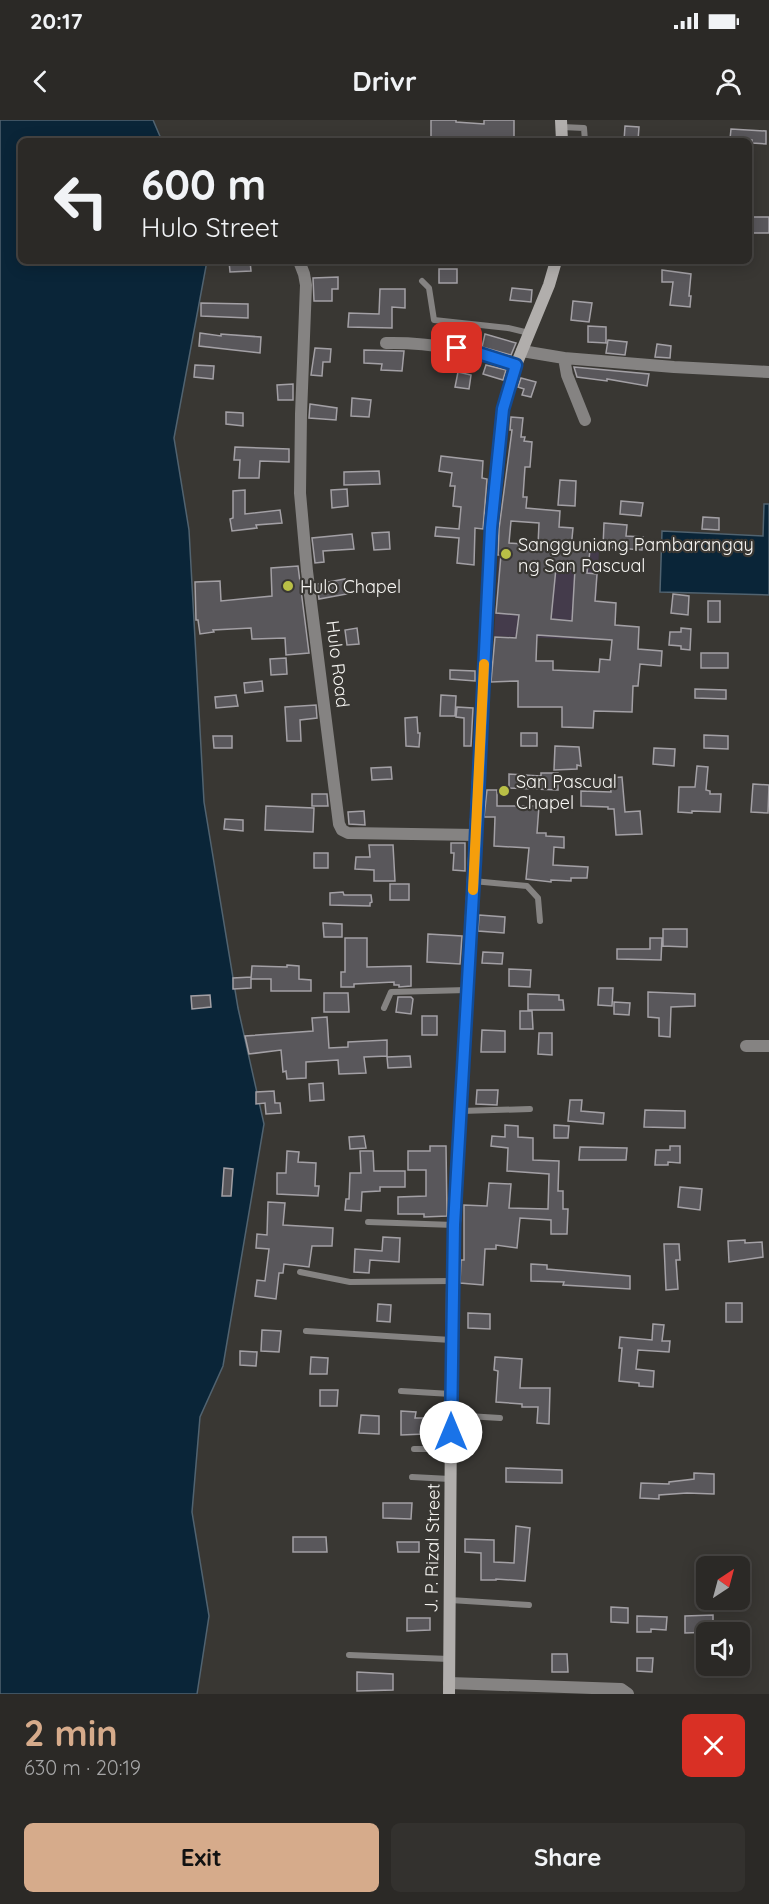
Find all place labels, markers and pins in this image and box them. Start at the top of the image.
pin [431,322,482,373]
place label: Sangguniang Pambarangay ng San Pascual [518,533,754,577]
marker: Sangguniang Pambarangay ng San Pascual [499,547,513,561]
place label: Hulo Chapel [300,575,401,598]
marker: Hulo Chapel [281,579,295,593]
place label: San Pascual Chapel [516,770,617,814]
marker: San Pascual Chapel [497,784,511,798]

